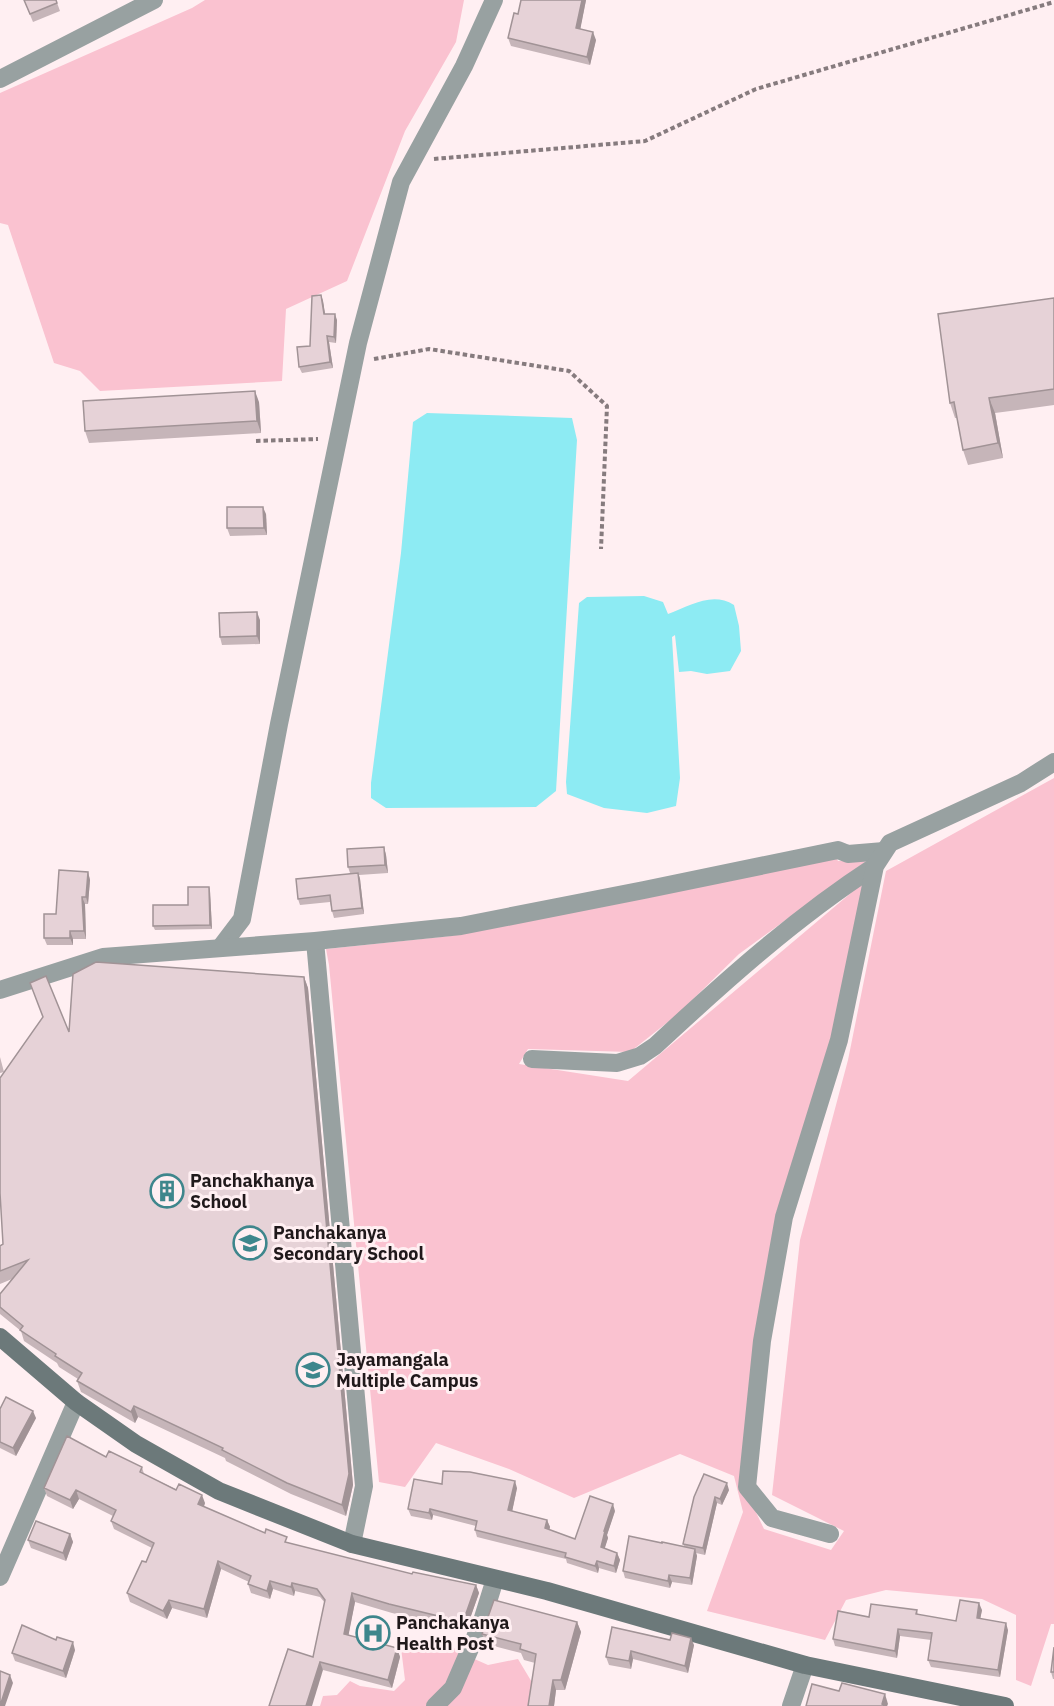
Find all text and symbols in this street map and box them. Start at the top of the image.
place label: Panchakhanya School [190,1169,314,1213]
building icon: Panchakhanya School [149,1173,185,1209]
place label: Panchakanya Secondary School [273,1221,424,1265]
school or university icon: Panchakanya Secondary School [232,1225,268,1261]
place label: Jayamangala Multiple Campus [336,1348,478,1392]
school or university icon: Jayamangala Multiple Campus [295,1352,331,1388]
place label: Panchakanya Health Post [396,1611,510,1655]
hospital icon: Panchakanya Health Post [355,1615,391,1651]

